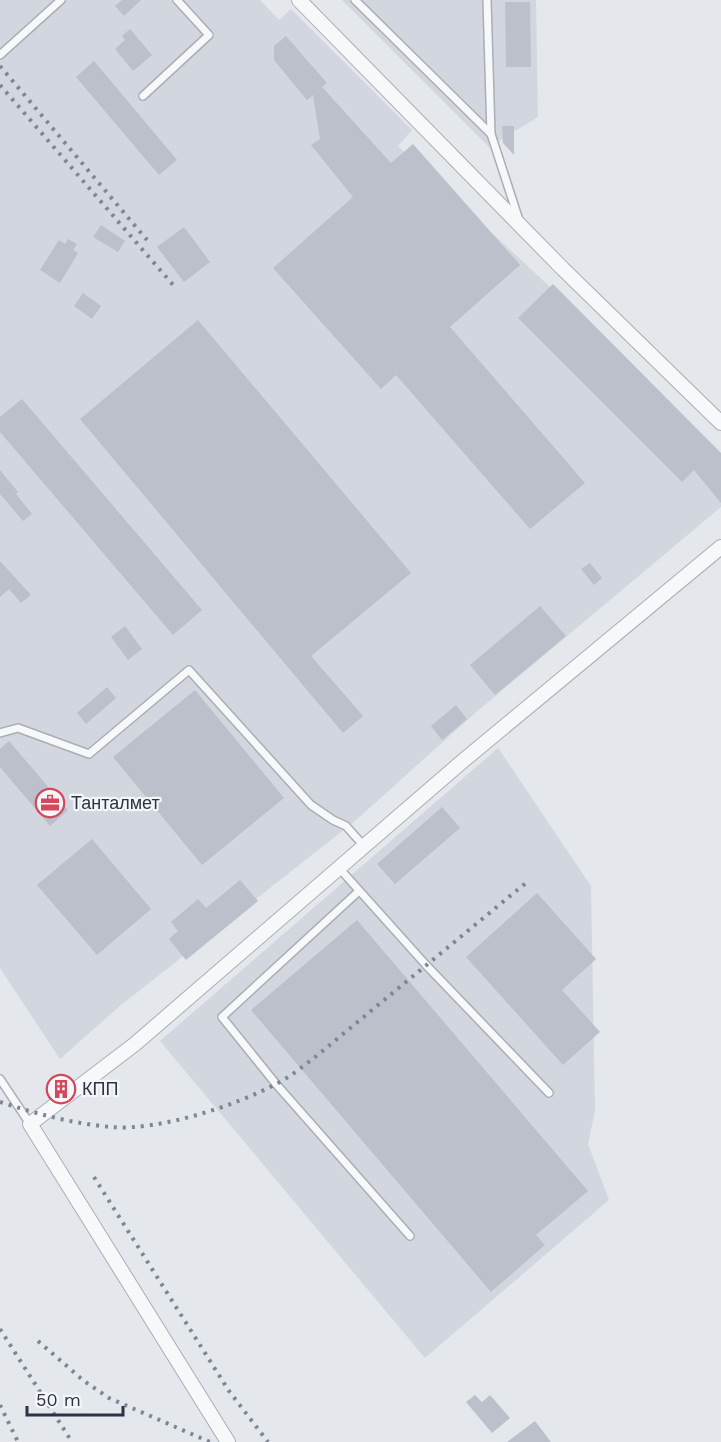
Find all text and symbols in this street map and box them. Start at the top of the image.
office icon: Танталмет [34,787,66,819]
place label: Танталмет [71,792,160,813]
building icon: КПП [45,1073,77,1105]
place label: КПП [82,1078,118,1099]
scale bar [27,1379,123,1417]
text: 50 m [36,1389,81,1410]

